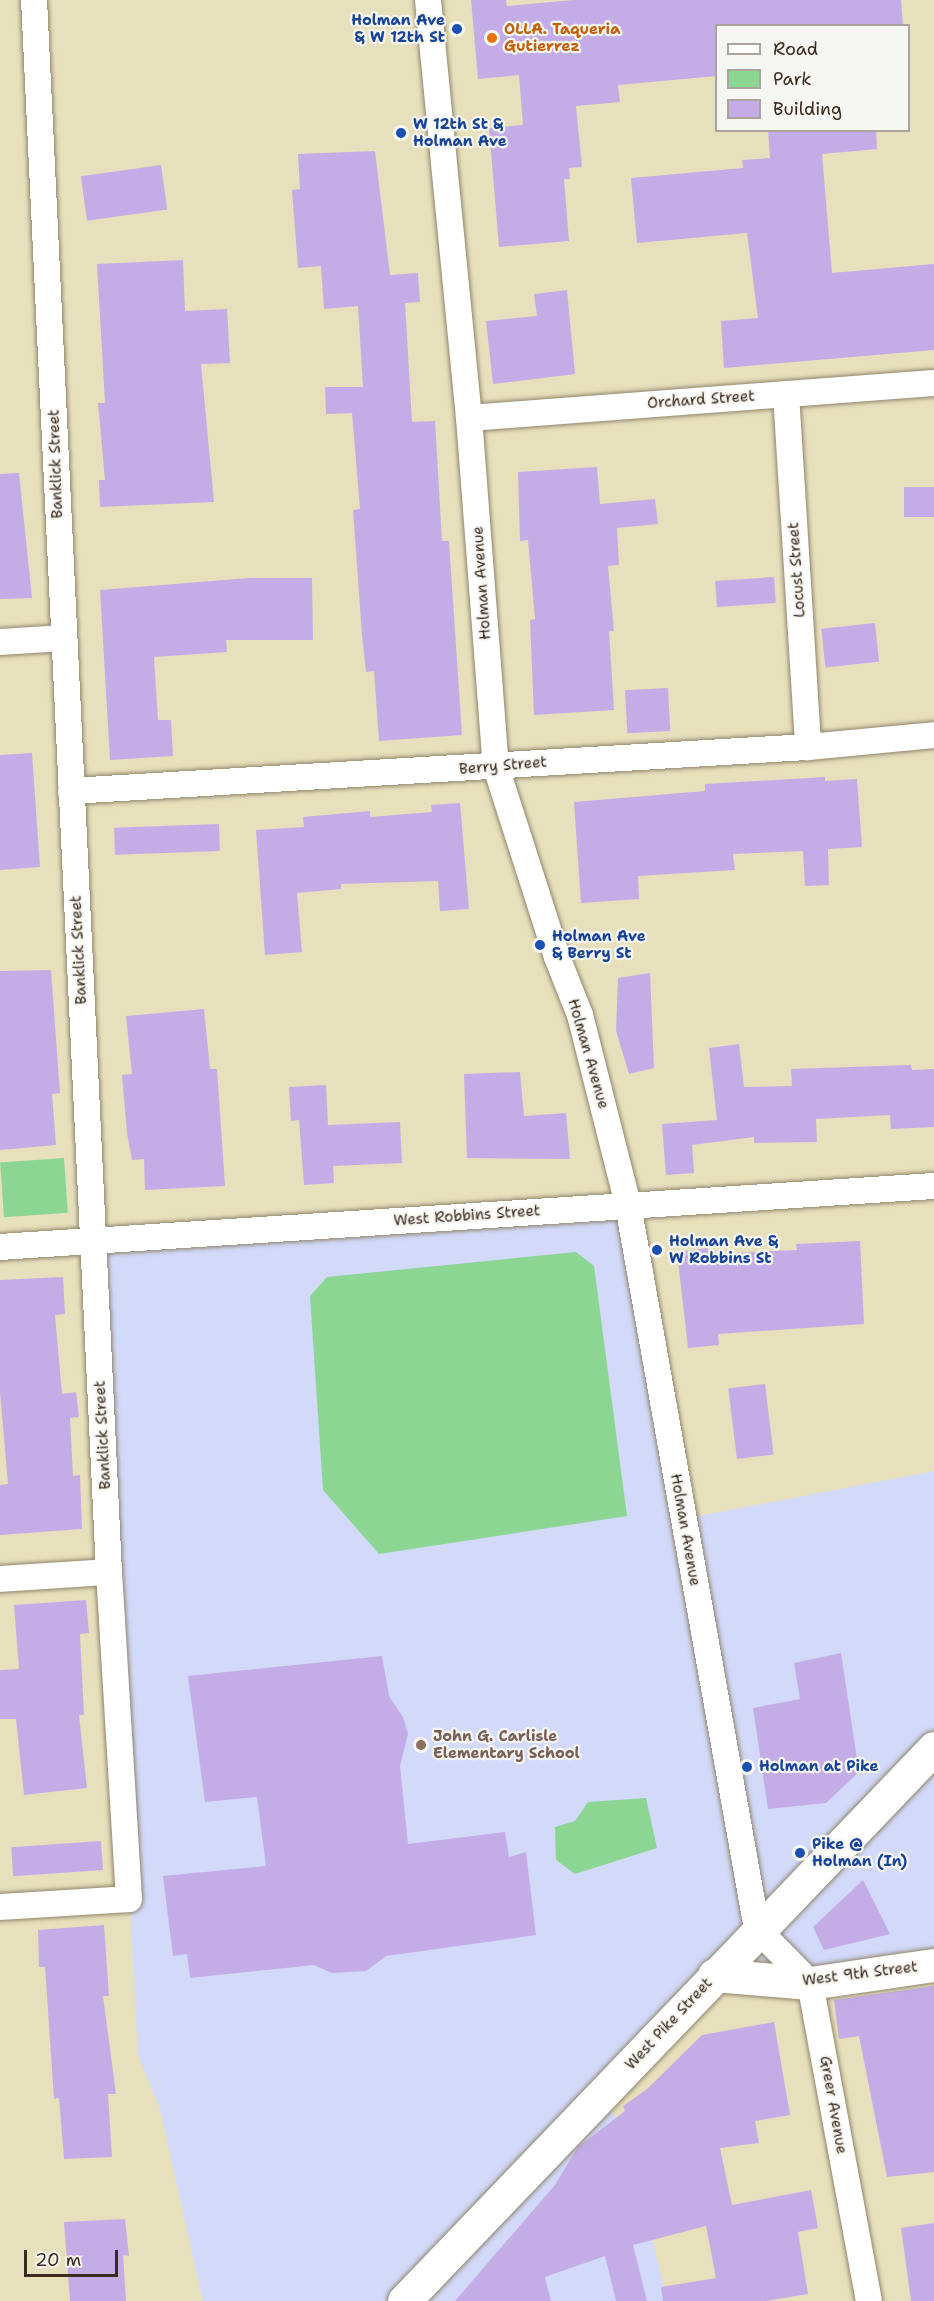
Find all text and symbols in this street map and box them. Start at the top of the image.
place label: Holman Ave & W 12th St [351,11,445,46]
place label: OLLA. Taqueria Gutierrez [504,20,620,55]
marker: Holman Ave & W 12th St [450,22,464,36]
legend [715,24,910,132]
marker: OLLA. Taqueria Gutierrez [485,31,499,45]
text: Road [773,37,818,61]
text: Park [773,67,812,91]
text: Building [773,97,842,121]
place label: W 12th St & Holman Ave [413,115,507,150]
marker: W 12th St & Holman Ave [394,126,408,140]
street label: Orchard Street [647,387,755,413]
street label: Banklick Street [45,409,67,519]
street label: Locust Street [785,522,809,618]
street label: Holman Avenue [469,526,495,640]
street label: Berry Street [458,753,548,779]
street label: Banklick Street [67,895,91,1005]
place label: Holman Ave & Berry St [552,927,646,962]
marker: Holman Ave & Berry St [533,938,547,952]
street label: Holman Avenue [564,997,612,1111]
street label: West Robbins Street [393,1202,541,1230]
place label: Holman Ave & W Robbins St [669,1232,778,1267]
marker: Holman Ave & W Robbins St [650,1243,664,1257]
street label: Banklick Street [91,1380,115,1490]
street label: Holman Avenue [666,1472,704,1588]
place label: John G. Carlisle Elementary School [433,1727,580,1762]
marker: John G. Carlisle Elementary School [414,1738,428,1752]
place label: Holman at Pike [759,1758,878,1776]
marker: Holman at Pike [740,1760,754,1774]
place label: Pike @ Holman (In) [812,1835,907,1870]
marker: Pike @ Holman (In) [793,1846,807,1860]
street label: West 9th Street [801,1958,919,1990]
street label: West Pike Street [622,1974,716,2074]
street label: Greer Avenue [816,2055,850,2155]
scale bar [27,2238,122,2276]
text: 20 m [35,2248,81,2272]

